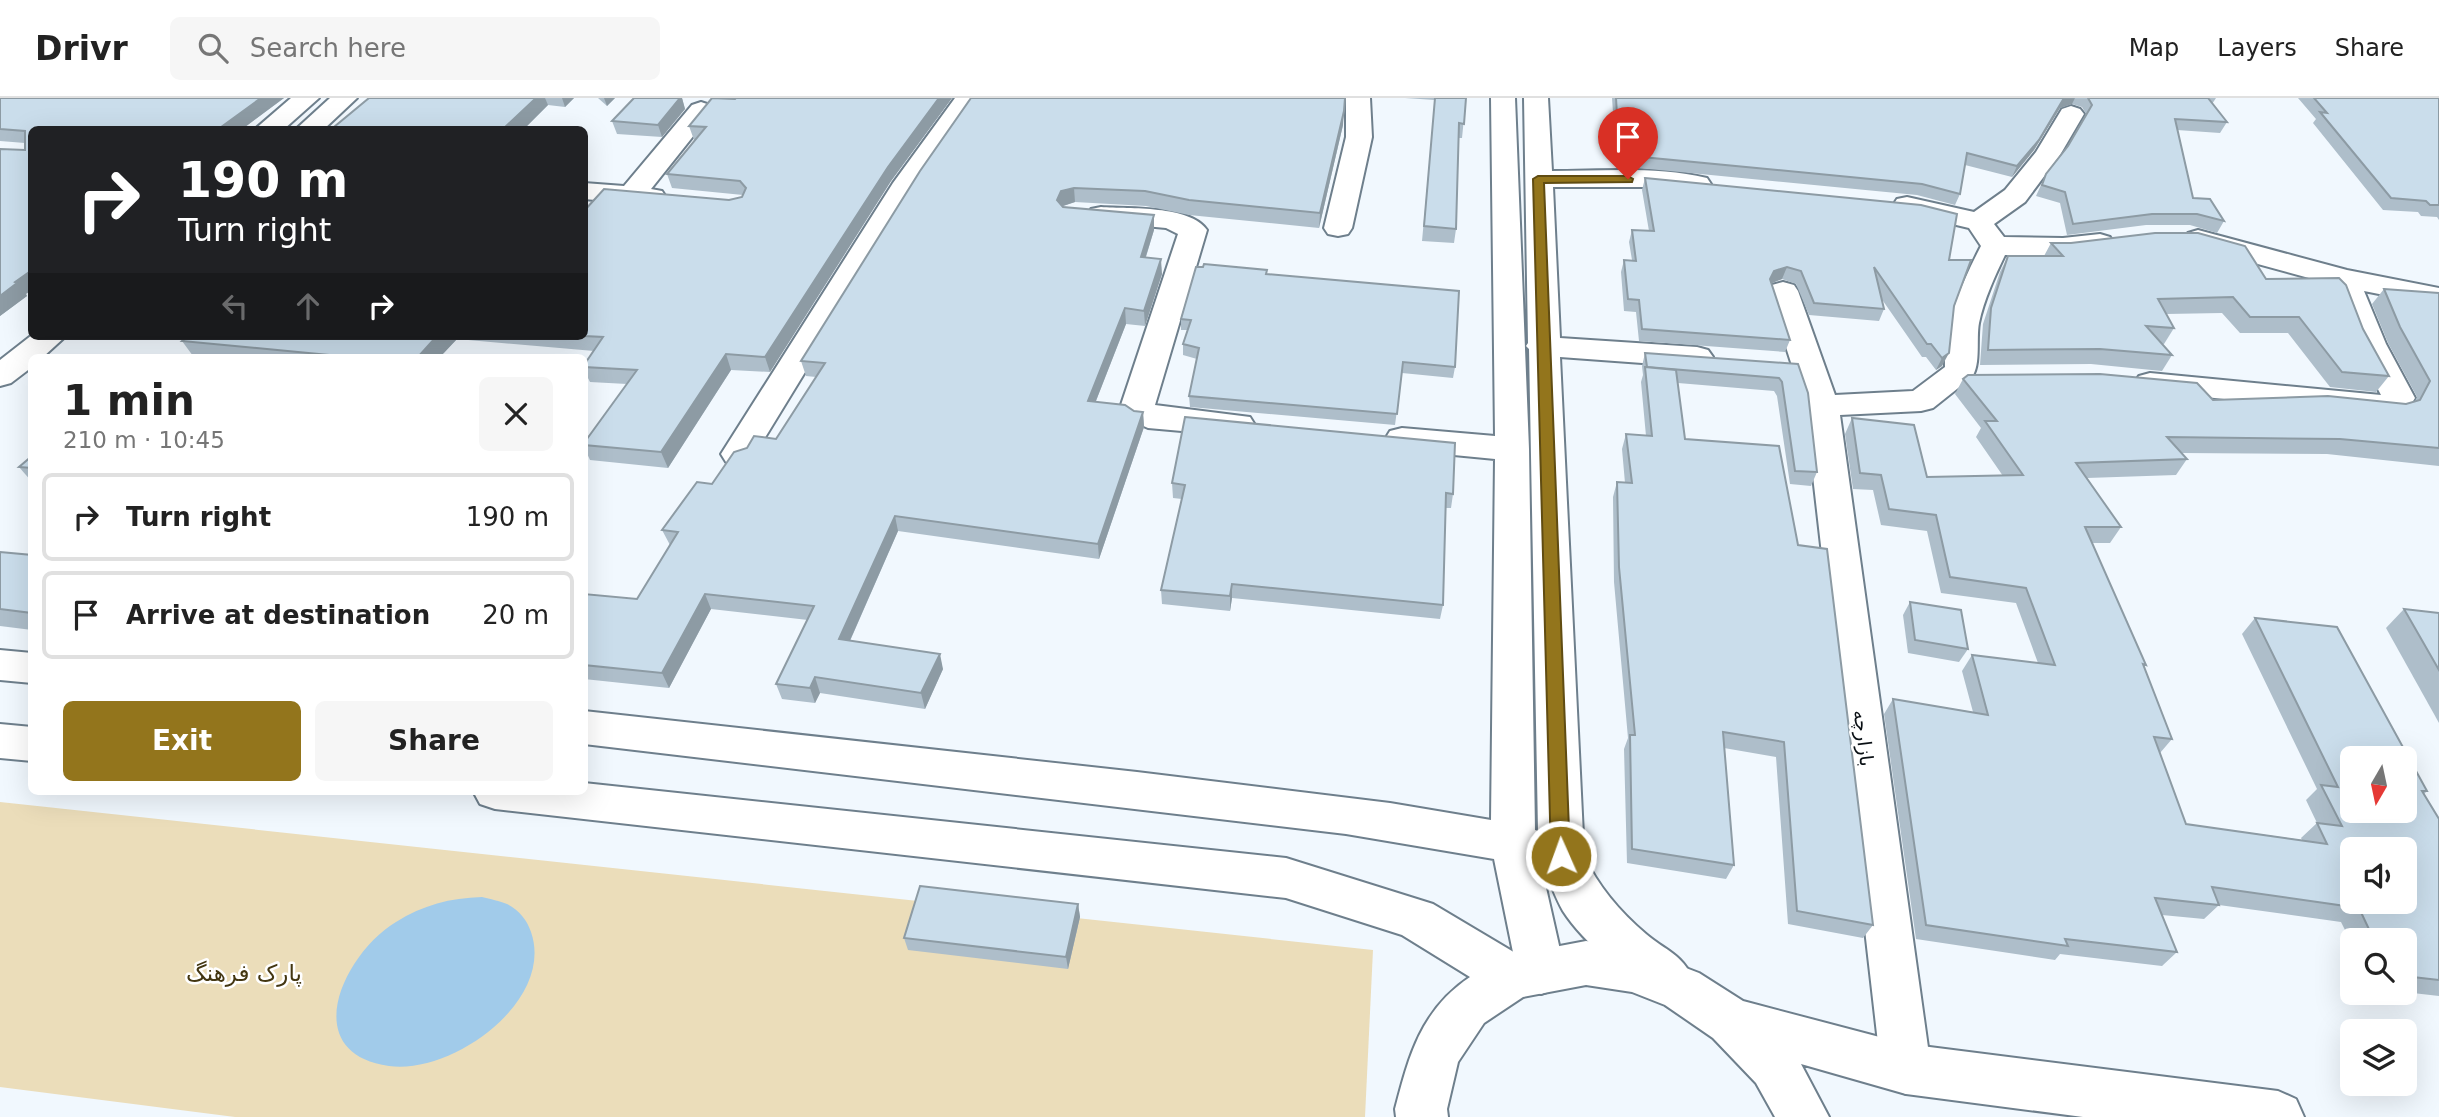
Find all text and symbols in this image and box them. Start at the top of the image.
search box [170,17,660,80]
text: Drivr [35,29,128,68]
icon: search [194,29,232,67]
text: Search here [250,33,406,63]
text: Map [2129,34,2179,62]
text: Layers [2217,34,2297,62]
text: Share [2335,34,2404,62]
pin [1598,107,1658,179]
icon: arrive [1609,118,1647,156]
text: 190 m [178,152,348,209]
icon: right [63,154,154,245]
text: Turn right [178,211,331,249]
icon: left [216,287,254,325]
icon: ahead [289,287,327,325]
icon: right [362,287,400,325]
text: 1 min [63,376,195,425]
button: close [479,377,553,451]
text: 210 m · 10:45 [63,427,225,453]
icon: right [67,498,105,536]
text: Turn right [126,502,271,532]
text: 190 m [466,502,549,532]
icon: arrive [67,596,105,634]
text: Arrive at destination [126,600,430,630]
text: 20 m [482,600,549,630]
button: Exit [63,701,301,781]
button: Share [315,701,553,781]
street label: بازارچه [1849,709,1878,768]
north arrow [2340,746,2417,822]
map controls [2340,746,2417,1096]
position arrow [1524,819,1598,893]
button: sound [2340,837,2417,914]
button: search [2340,928,2417,1005]
park label: پارک فرهنگ [186,960,302,987]
button: layers [2340,1019,2417,1096]

